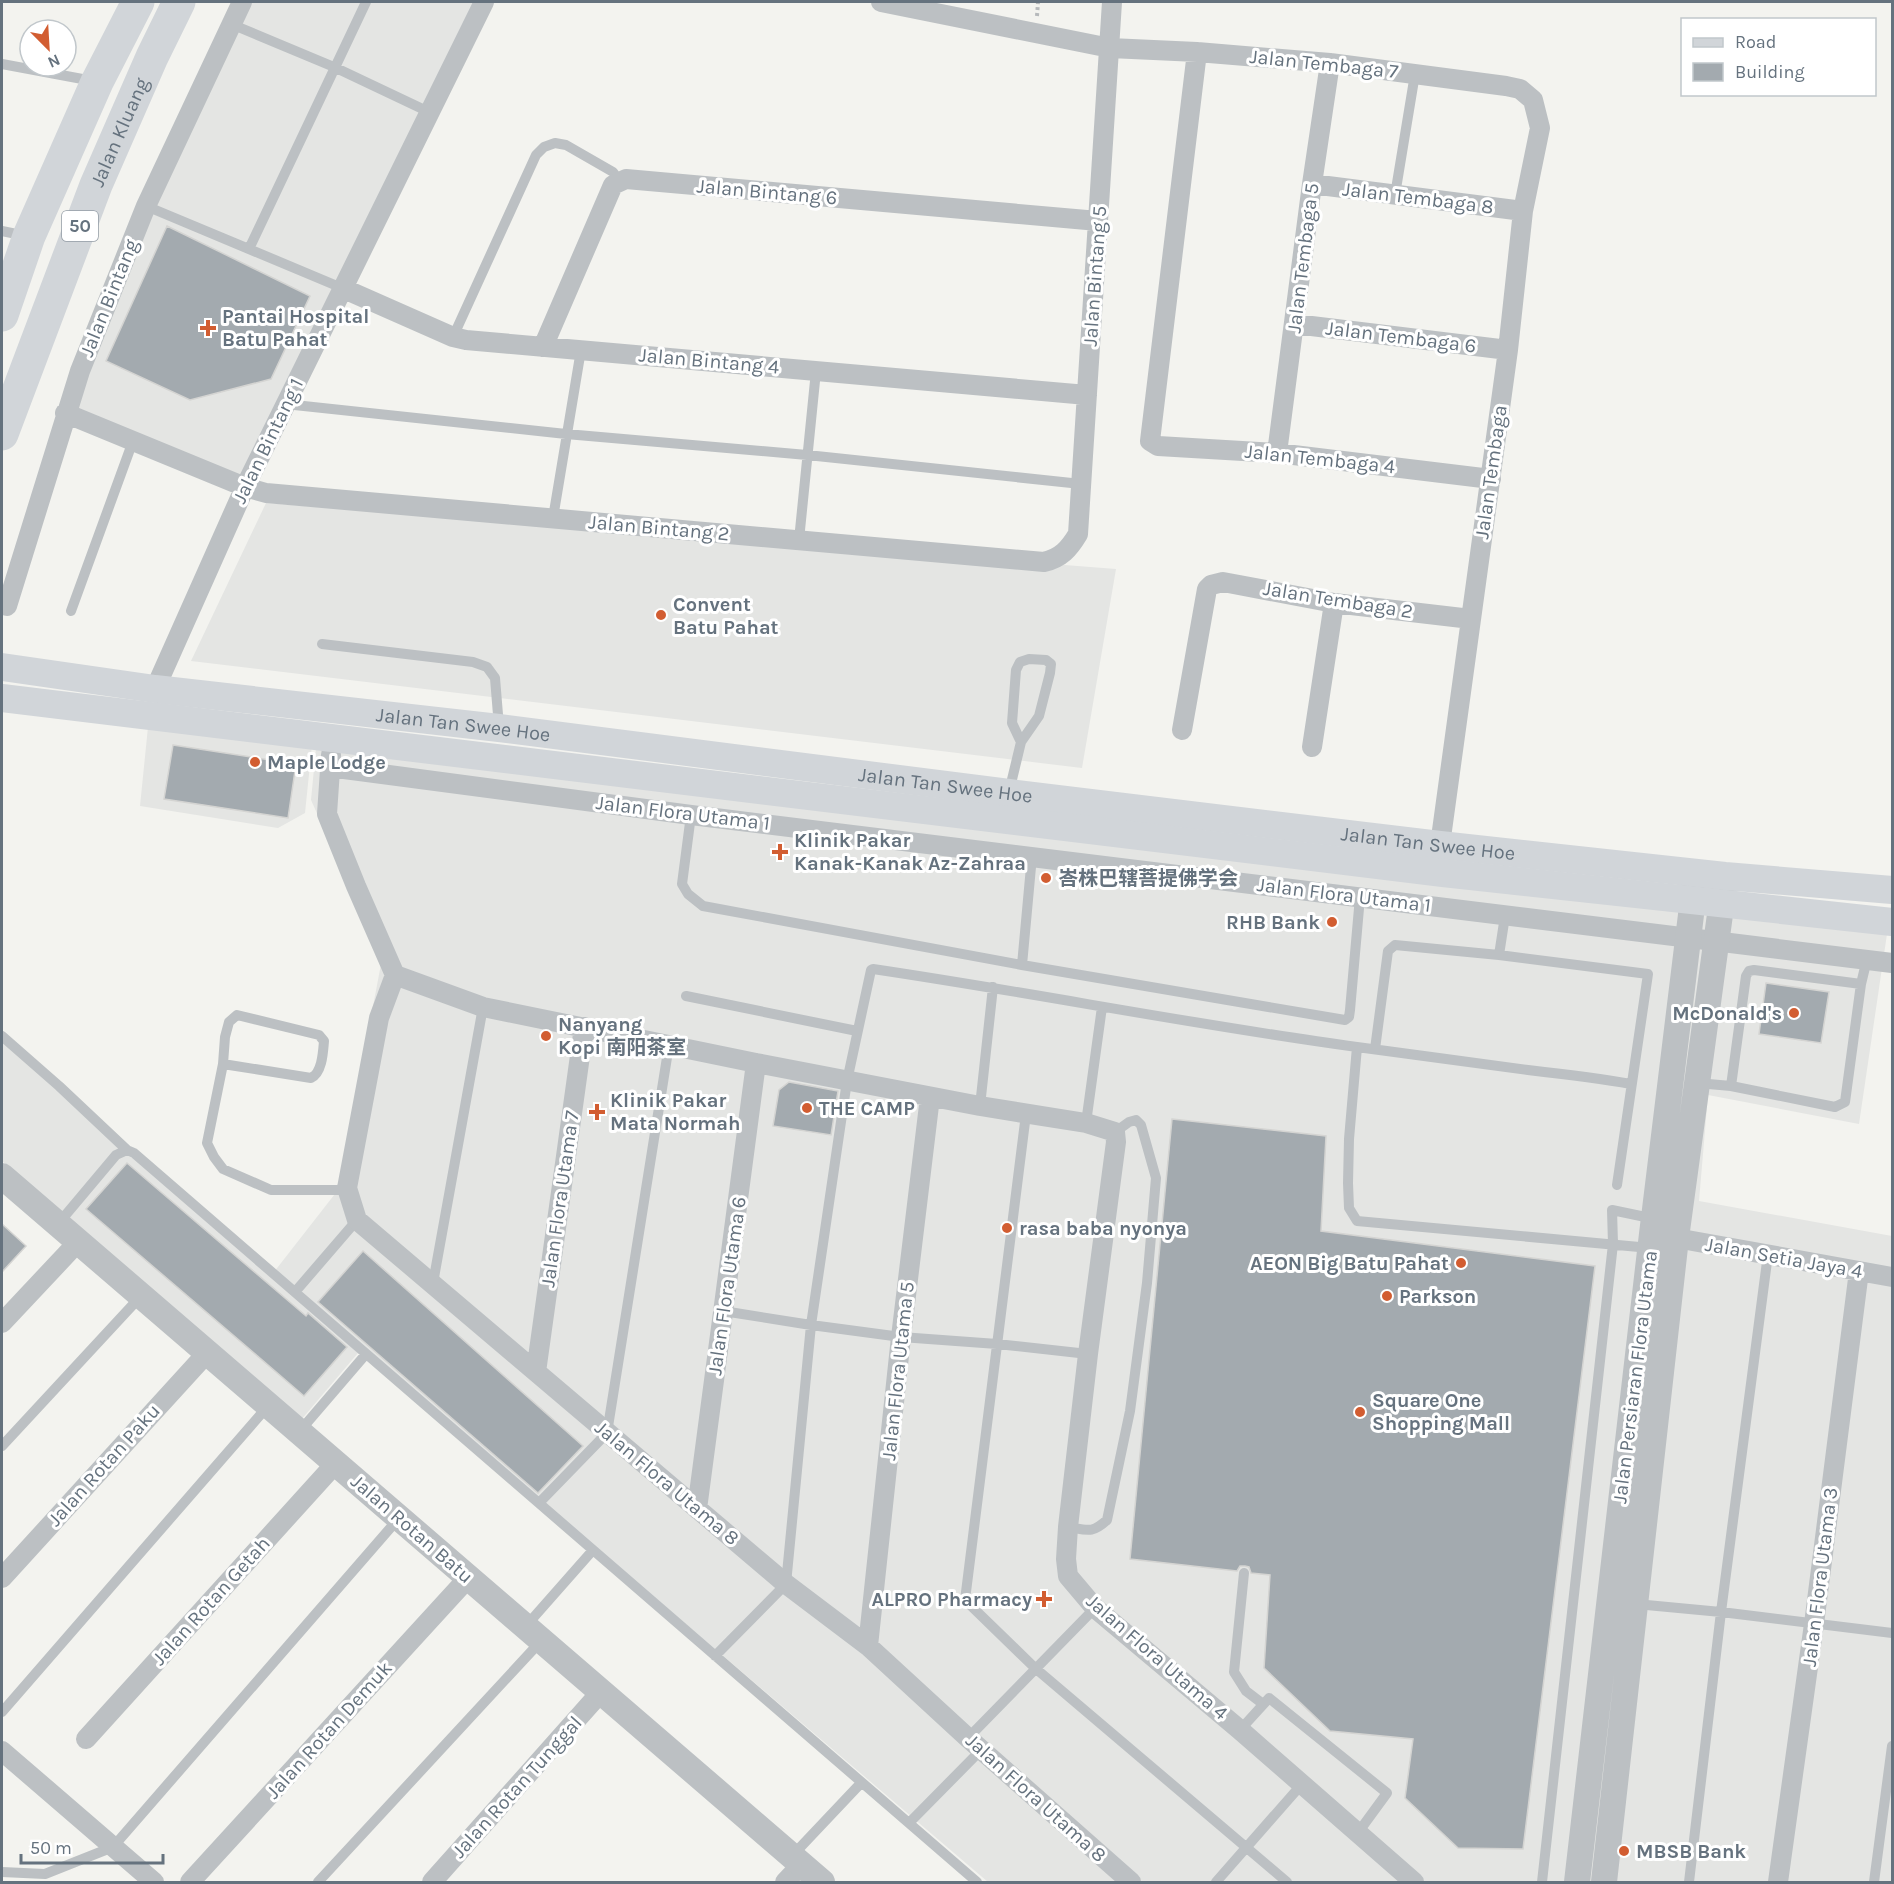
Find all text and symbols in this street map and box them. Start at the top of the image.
north arrow [18,18,78,78]
legend [1681,18,1876,96]
text: Road [1735,31,1776,53]
street label: Jalan Tembaga 7 [1249,45,1400,83]
text: N [45,50,63,72]
text: Building [1735,61,1805,83]
street label: Jalan Kluang [85,74,153,190]
street label: Jalan Bintang 6 [696,174,838,210]
street label: Jalan Tembaga 8 [1341,177,1495,219]
street label: Jalan Tembaga 5 [1282,182,1324,334]
street label: Jalan Bintang 5 [1079,205,1111,347]
road number: 50 [62,211,98,241]
street label: Jalan Bintang [75,236,143,360]
place label: Pantai Hospital Batu Pahat [222,305,369,351]
street label: Jalan Tembaga 6 [1324,316,1478,358]
marker: Pantai Hospital Batu Pahat [199,319,217,337]
street label: Jalan Bintang 4 [638,343,780,379]
street label: Jalan Bintang 1 [228,375,308,507]
street label: Jalan Tembaga [1470,403,1512,541]
street label: Jalan Tembaga 4 [1244,440,1396,478]
street label: Jalan Bintang 2 [588,510,730,546]
street label: Jalan Tembaga 2 [1261,577,1415,623]
place label: Convent Batu Pahat [673,593,779,639]
marker: Convent Batu Pahat [654,608,668,622]
street label: Jalan Tan Swee Hoe [375,703,552,746]
place label: Maple Lodge [267,751,386,774]
marker: Maple Lodge [248,755,262,769]
street label: Jalan Tan Swee Hoe [857,762,1034,807]
street label: Jalan Flora Utama 1 [595,791,771,835]
street label: Jalan Tan Swee Hoe [1340,822,1516,865]
place label: Klinik Pakar Kanak-Kanak Az-Zahraa [794,829,1026,875]
marker: Klinik Pakar Kanak-Kanak Az-Zahraa [771,843,789,861]
place label: 峇株巴辖菩提佛学会 [1058,867,1238,890]
marker: 峇株巴辖菩提佛学会 [1039,871,1053,885]
street label: Jalan Flora Utama 1 [1256,873,1432,917]
place label: RHB Bank [1226,911,1320,934]
marker: RHB Bank [1325,915,1339,929]
place label: McDonald's [1672,1002,1782,1025]
marker: McDonald's [1787,1006,1801,1020]
place label: Nanyang Kopi 南阳茶室 [558,1013,686,1059]
marker: Nanyang Kopi 南阳茶室 [539,1029,553,1043]
place label: Klinik Pakar Mata Normah [610,1089,741,1135]
place label: THE CAMP [819,1097,915,1120]
marker: THE CAMP [800,1101,814,1115]
marker: Klinik Pakar Mata Normah [588,1103,606,1121]
street label: Jalan Flora Utama 7 [536,1109,584,1289]
street label: Jalan Flora Utama 6 [703,1195,751,1377]
place label: rasa baba nyonya [1019,1217,1187,1240]
marker: rasa baba nyonya [1000,1221,1014,1235]
street label: Jalan Setia Jaya 4 [1703,1233,1865,1283]
street label: Jalan Persiaran Flora Utama [1608,1249,1662,1505]
place label: AEON Big Batu Pahat [1250,1252,1449,1275]
marker: AEON Big Batu Pahat [1454,1256,1468,1270]
street label: Jalan Flora Utama 5 [877,1280,919,1462]
place label: Parkson [1399,1285,1476,1308]
marker: Parkson [1380,1289,1394,1303]
place label: Square One Shopping Mall [1372,1389,1510,1435]
street label: Jalan Rotan Paku [43,1399,165,1531]
marker: Square One Shopping Mall [1353,1405,1367,1419]
street label: Jalan Flora Utama 8 [590,1416,744,1550]
street label: Jalan Rotan Batu [346,1470,478,1588]
street label: Jalan Flora Utama 3 [1798,1486,1842,1668]
street label: Jalan Rotan Getah [147,1532,275,1670]
place label: ALPRO Pharmacy [871,1588,1032,1611]
street label: Jalan Flora Utama 4 [1082,1589,1232,1725]
marker: ALPRO Pharmacy [1037,1592,1051,1606]
street label: Jalan Rotan Demuk [261,1657,397,1803]
street label: Jalan Rotan Tunggal [447,1711,587,1863]
street label: Jalan Flora Utama 8 [961,1729,1111,1867]
scale bar [21,1827,164,1865]
text: 50 m [30,1837,72,1859]
place label: MBSB Bank [1636,1840,1746,1863]
marker: MBSB Bank [1617,1844,1631,1858]

